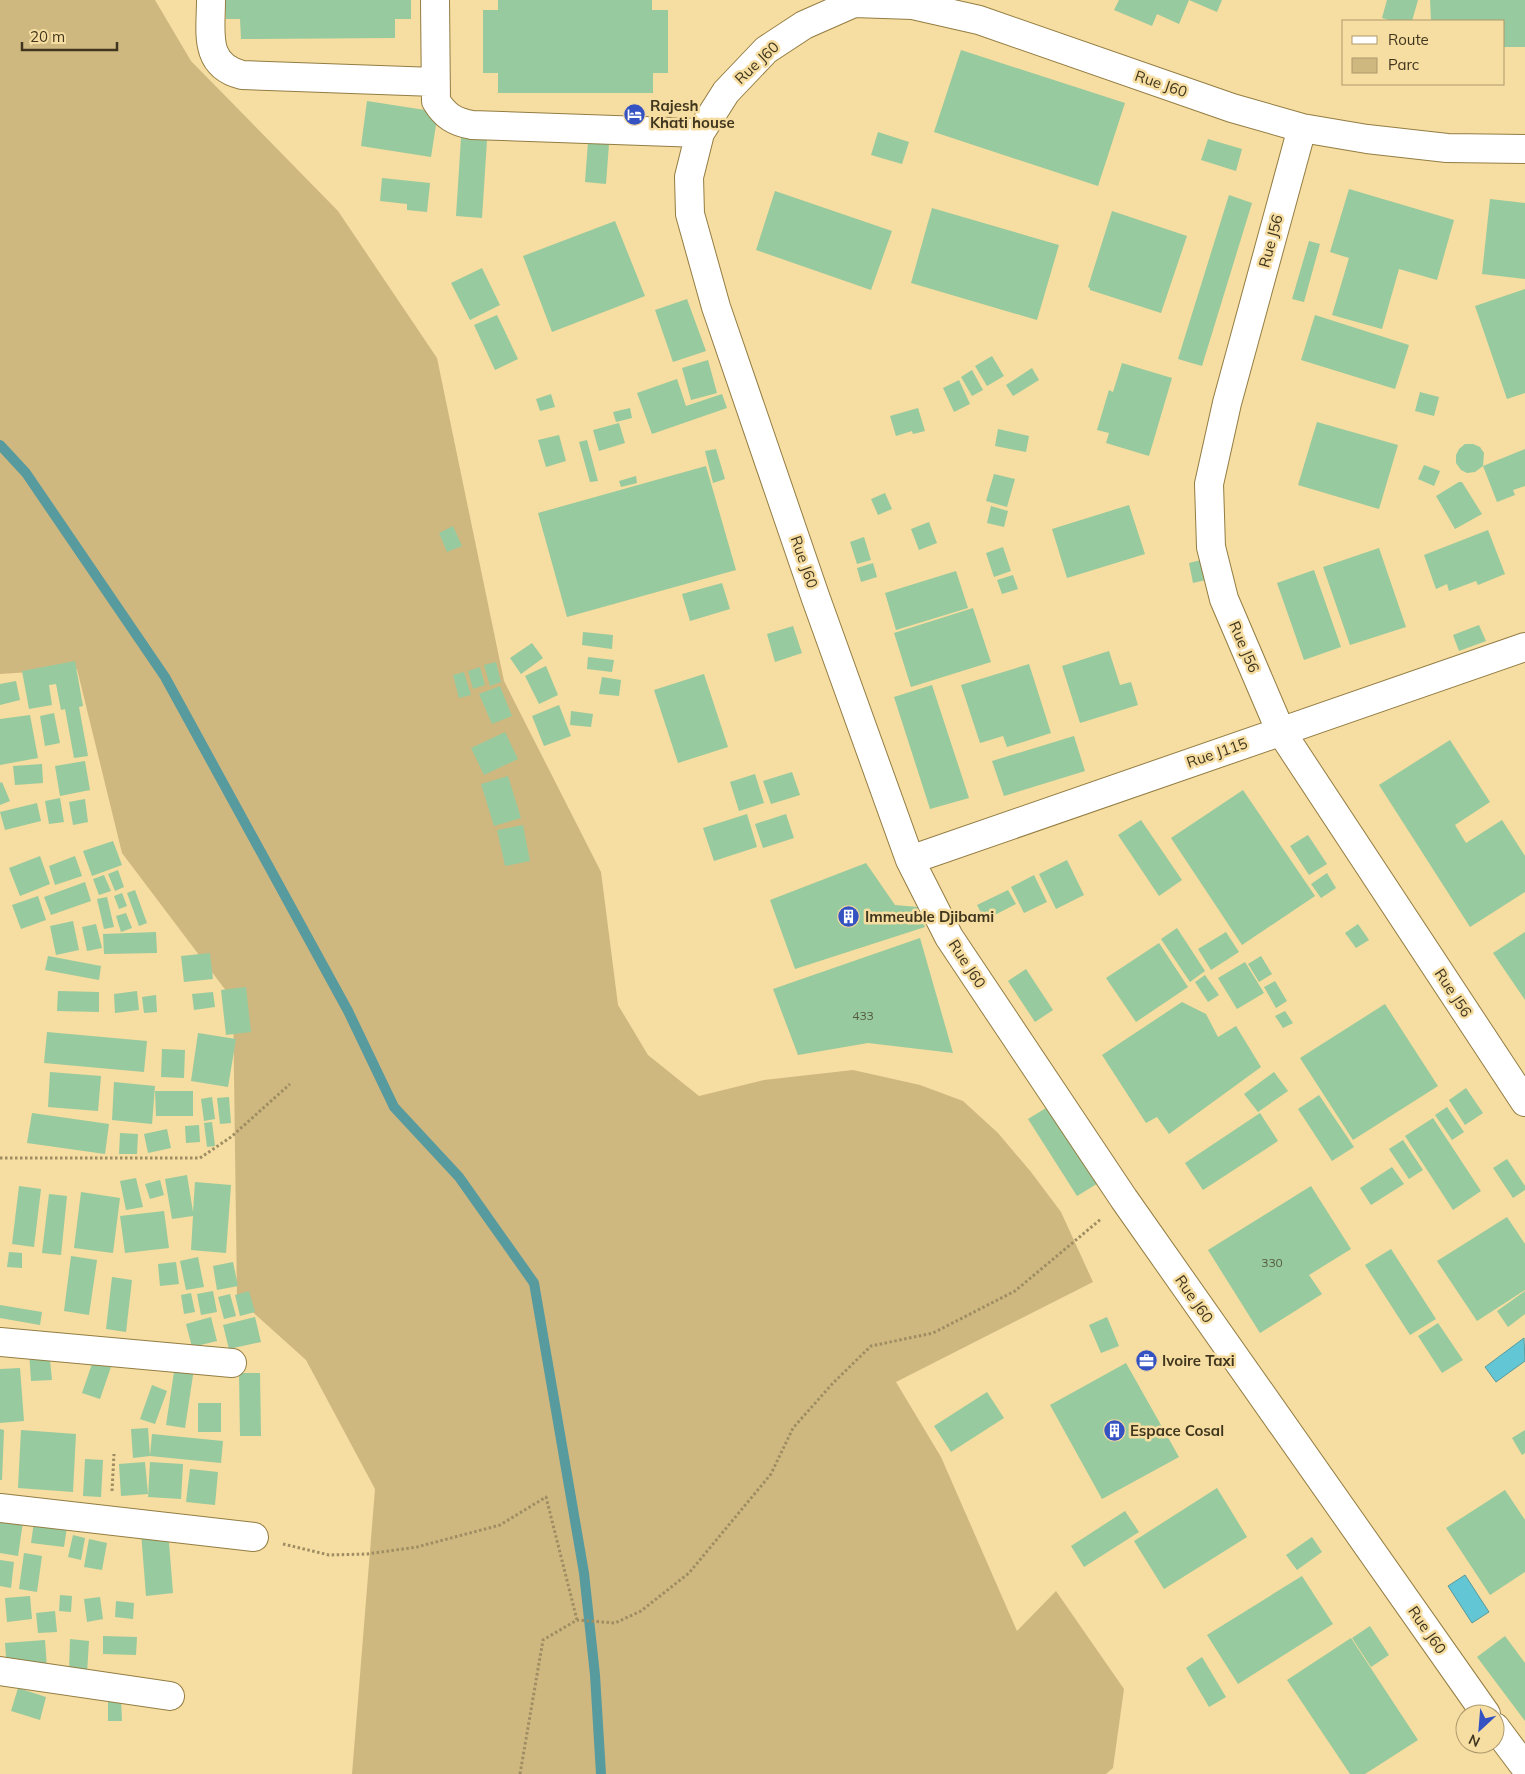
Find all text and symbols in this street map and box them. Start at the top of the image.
scale bar [22,20,118,52]
legend [1342,20,1505,85]
text: 20 m [30,27,65,46]
text: Route [1388,30,1429,49]
street label: Rue J60 [730,37,783,88]
text: Parc [1388,55,1419,74]
street label: Rue J60 [1133,66,1190,101]
place label: Rajesh Khati house [650,96,735,132]
hotel icon: Rajesh Khati house [622,103,646,127]
street label: Rue J56 [1254,212,1287,269]
street label: Rue J60 [787,533,822,590]
street label: Rue J56 [1225,618,1264,675]
street label: Rue J115 [1184,733,1250,772]
building icon: Immeuble Djibami [837,905,861,929]
place label: Immeuble Djibami [865,907,994,926]
street label: Rue J60 [945,936,990,992]
street label: Rue J56 [1431,965,1476,1021]
house number: 433 [852,1008,874,1023]
house number: 330 [1261,1255,1283,1270]
street label: Rue J60 [1171,1271,1218,1326]
office icon: Ivoire Taxi [1134,1349,1158,1373]
place label: Ivoire Taxi [1162,1351,1235,1370]
building icon: Espace Cosal [1102,1419,1126,1443]
place label: Espace Cosal [1130,1421,1224,1440]
street label: Rue J60 [1404,1602,1451,1657]
north arrow [1455,1704,1505,1754]
text: N [1466,1730,1483,1751]

